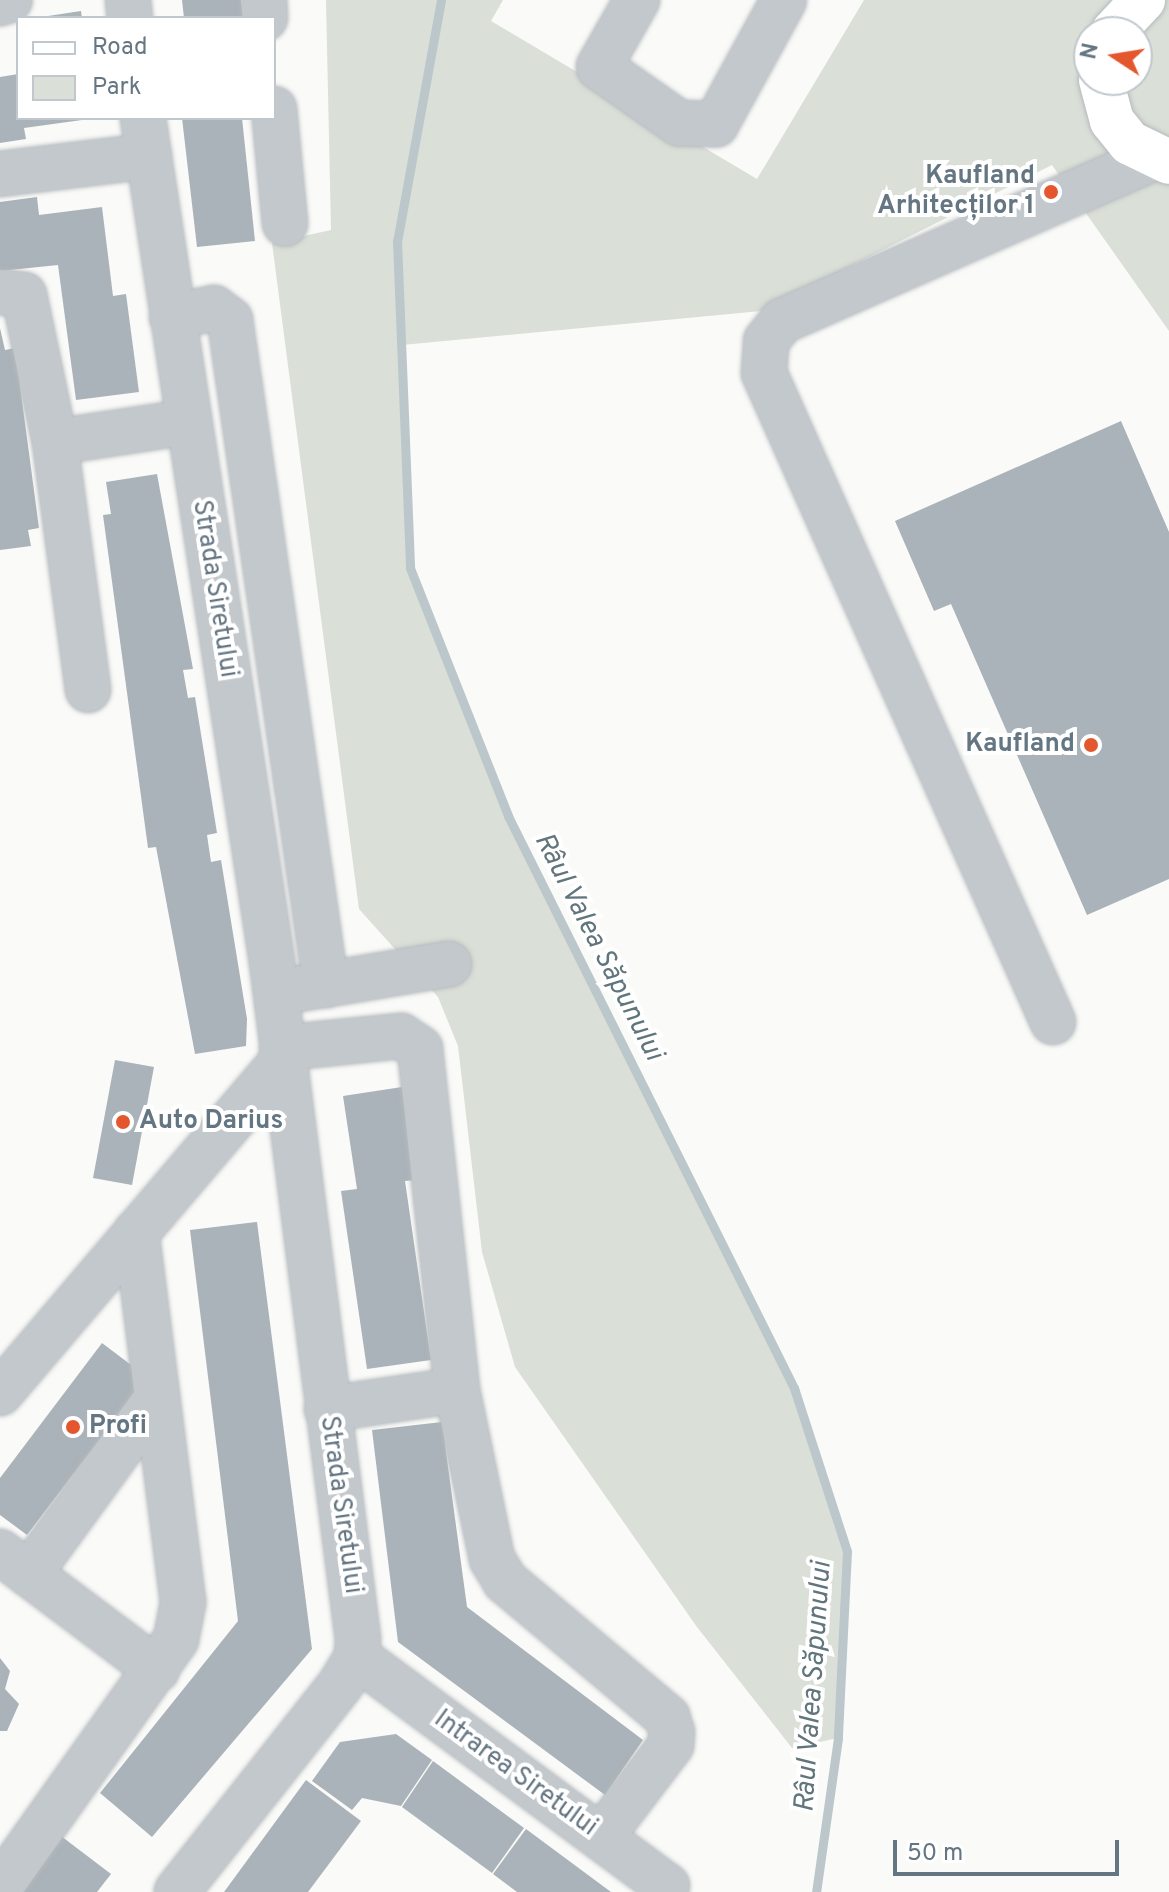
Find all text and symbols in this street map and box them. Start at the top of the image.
legend [16,16,276,120]
north arrow [1073,16,1153,96]
text: Road [92,33,148,63]
text: N [1076,41,1106,62]
text: Park [92,73,142,103]
place label: Kaufland Arhitecților 1 [877,161,1035,222]
marker: Kaufland Arhitecților 1 [1042,183,1060,201]
street label: Strada Siretului [185,498,243,680]
place label: Kaufland [965,729,1075,761]
marker: Kaufland [1082,736,1100,754]
water label: Râul Valea Săpunului [526,827,670,1067]
place label: Auto Darius [139,1106,283,1138]
marker: Auto Darius [114,1113,132,1131]
place label: Profi [89,1411,147,1443]
street label: Strada Siretului [312,1414,368,1596]
marker: Profi [64,1418,82,1436]
water label: Râul Valea Săpunului [788,1560,840,1814]
street label: Intrarea Siretului [427,1704,603,1844]
scale bar [897,1824,1123,1874]
text: 50 m [907,1839,963,1869]

